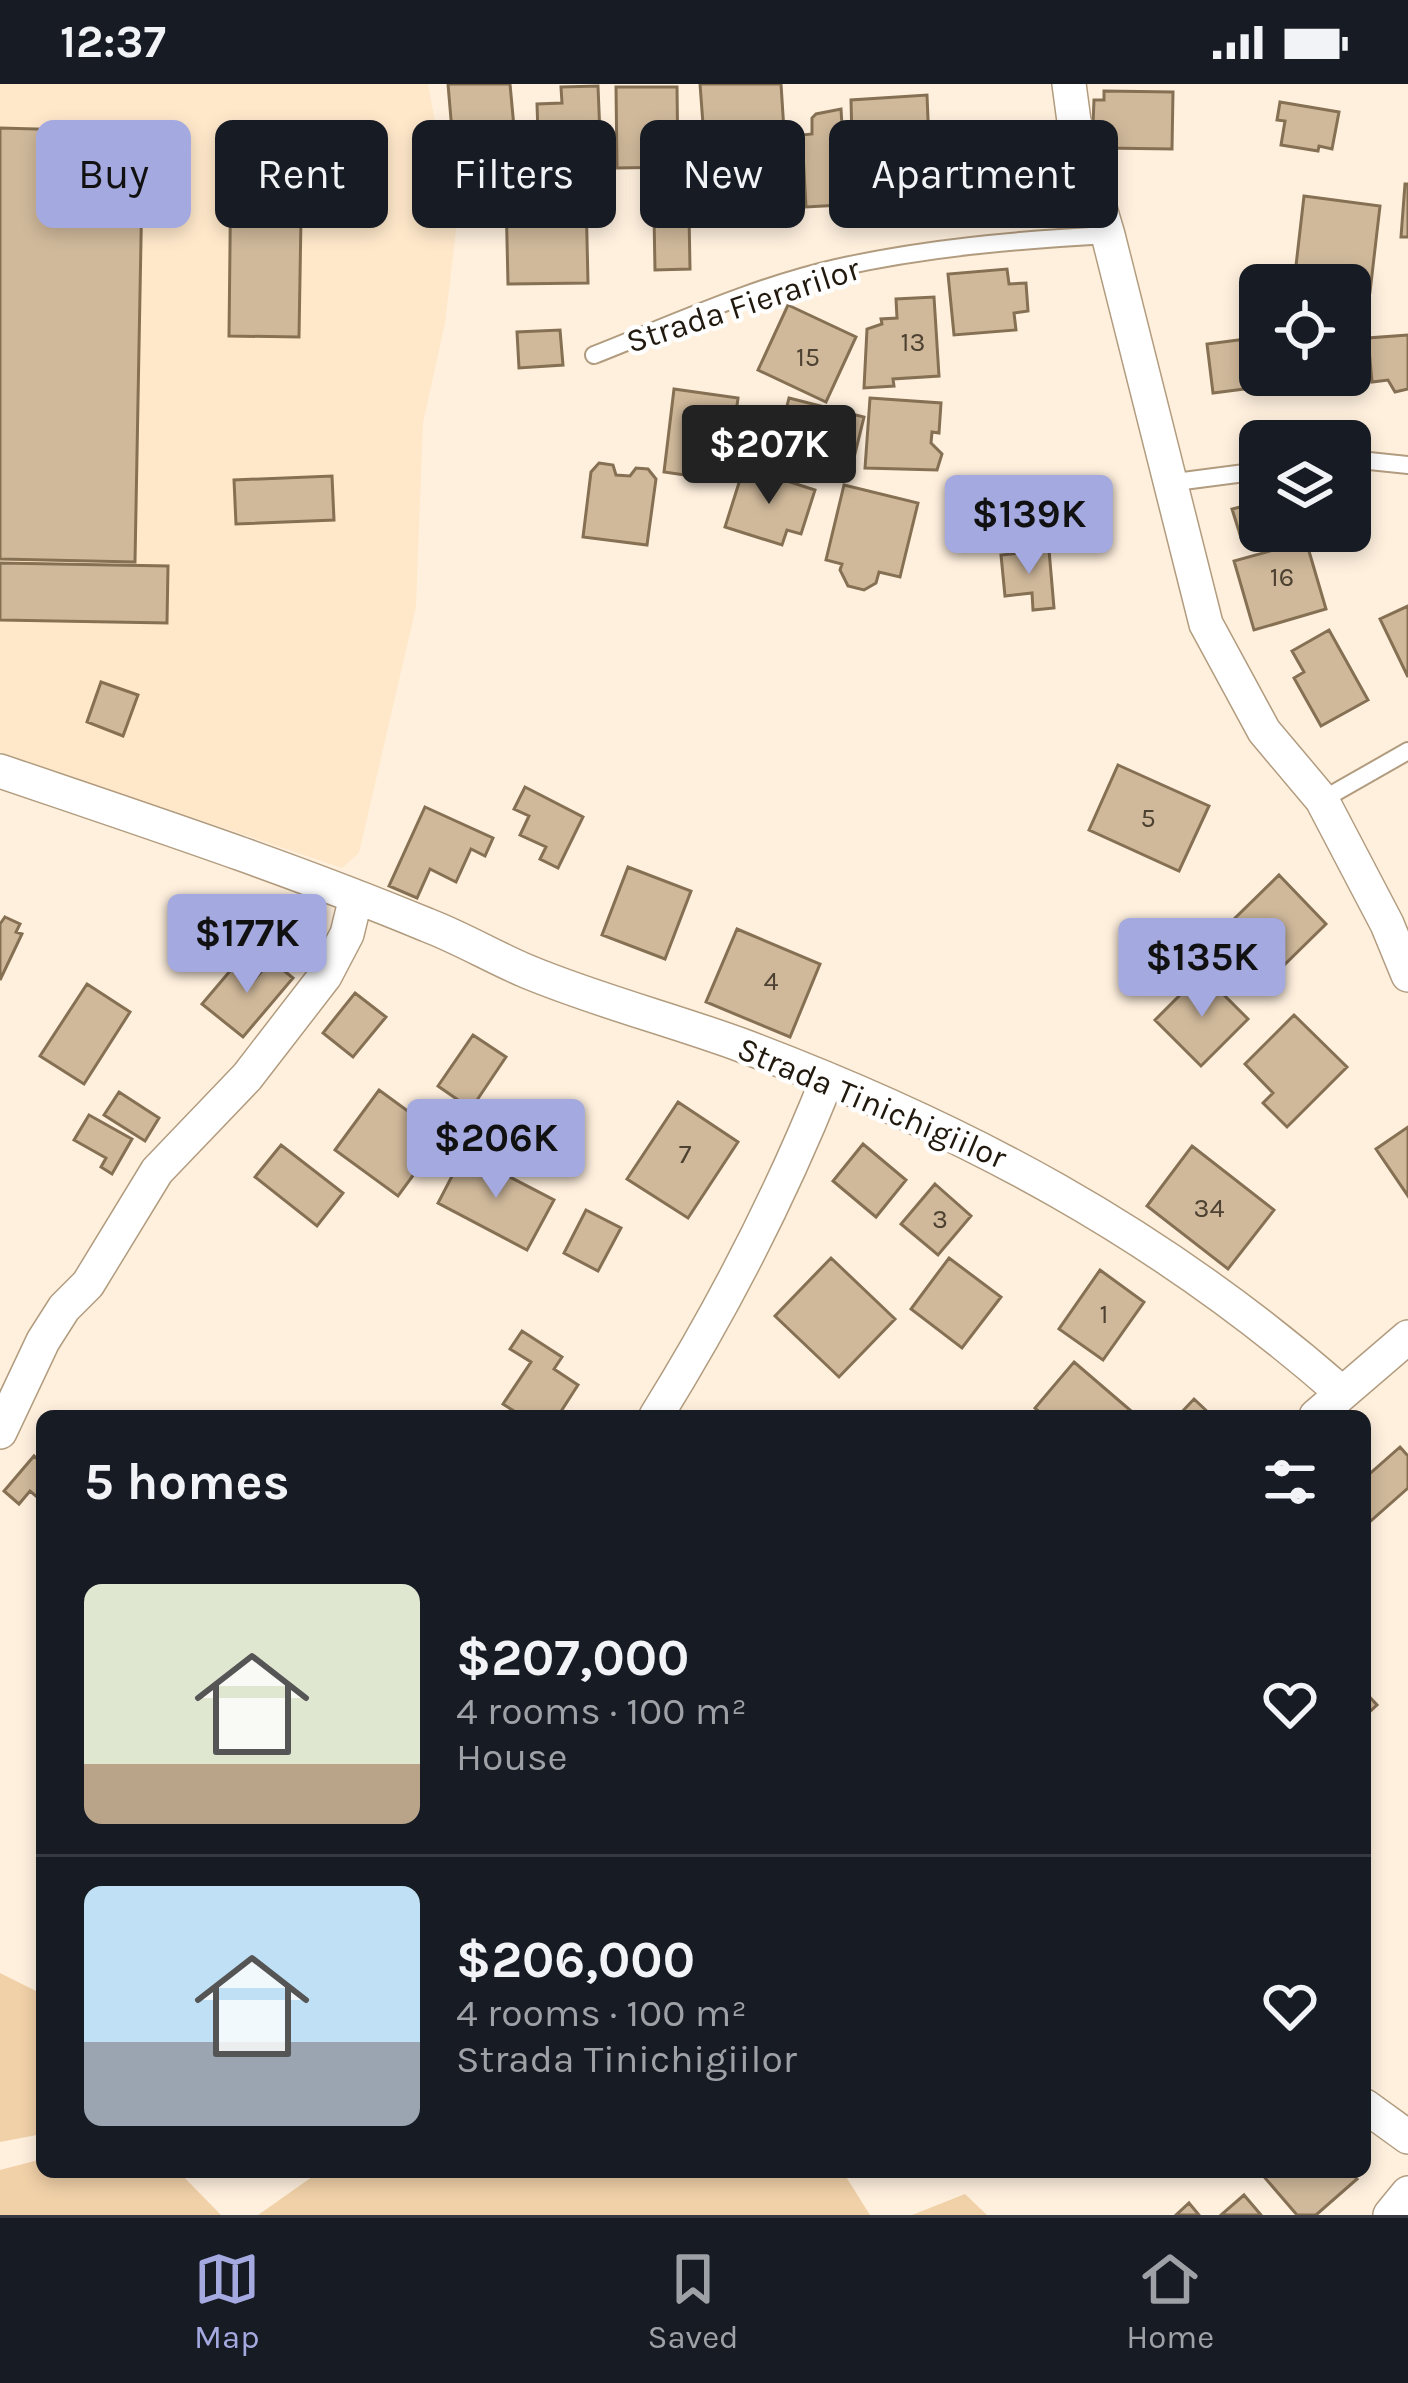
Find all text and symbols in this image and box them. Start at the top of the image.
text: 12:37 [60,16,166,68]
chip: Buy [36,120,191,228]
chip: Rent [215,120,388,228]
chip: Filters [412,120,616,228]
chip: New [640,120,805,228]
chip: Apartment [829,120,1118,228]
street label: Strada Fierarilor [622,249,865,361]
map controls [1239,264,1371,552]
button: locate [1239,264,1371,396]
house number: 13 [901,326,925,358]
house number: 15 [796,341,820,373]
pin: $207K [685,405,853,507]
button: layers [1239,420,1371,552]
text: $207K [709,421,829,467]
pin: $139K [945,475,1113,577]
text: $139K [972,491,1086,537]
house number: 16 [1270,561,1294,593]
house number: 5 [1140,802,1156,834]
pin: $177K [163,894,331,996]
text: $177K [194,910,300,956]
pin: $135K [1118,918,1286,1020]
text: $135K [1145,934,1259,980]
house number: 4 [763,965,779,997]
street label: Strada Tinichigiilor [732,1029,1012,1177]
pin: $206K [412,1099,580,1201]
text: $206K [434,1115,558,1161]
house number: 7 [679,1138,692,1170]
house number: 34 [1193,1192,1225,1224]
house number: 3 [932,1203,948,1235]
house number: 1 [1100,1298,1108,1330]
icon: filters [1257,1449,1323,1515]
text: 5 homes [84,1452,290,1512]
text: $207,000 [456,1628,689,1688]
icon: home [180,1632,324,1776]
icon: heart [1257,1671,1323,1737]
text: 4 rooms · 100 m² [456,1688,747,1734]
text: House [456,1734,568,1780]
text: $206,000 [456,1930,695,1990]
icon: home [180,1934,324,2078]
icon: heart [1257,1973,1323,2039]
text: 4 rooms · 100 m² [456,1990,747,2036]
text: Strada Tinichigiilor [456,2036,797,2082]
tab: Map [194,2246,260,2356]
tab: Saved [647,2246,739,2356]
tab: Home [1126,2246,1214,2356]

